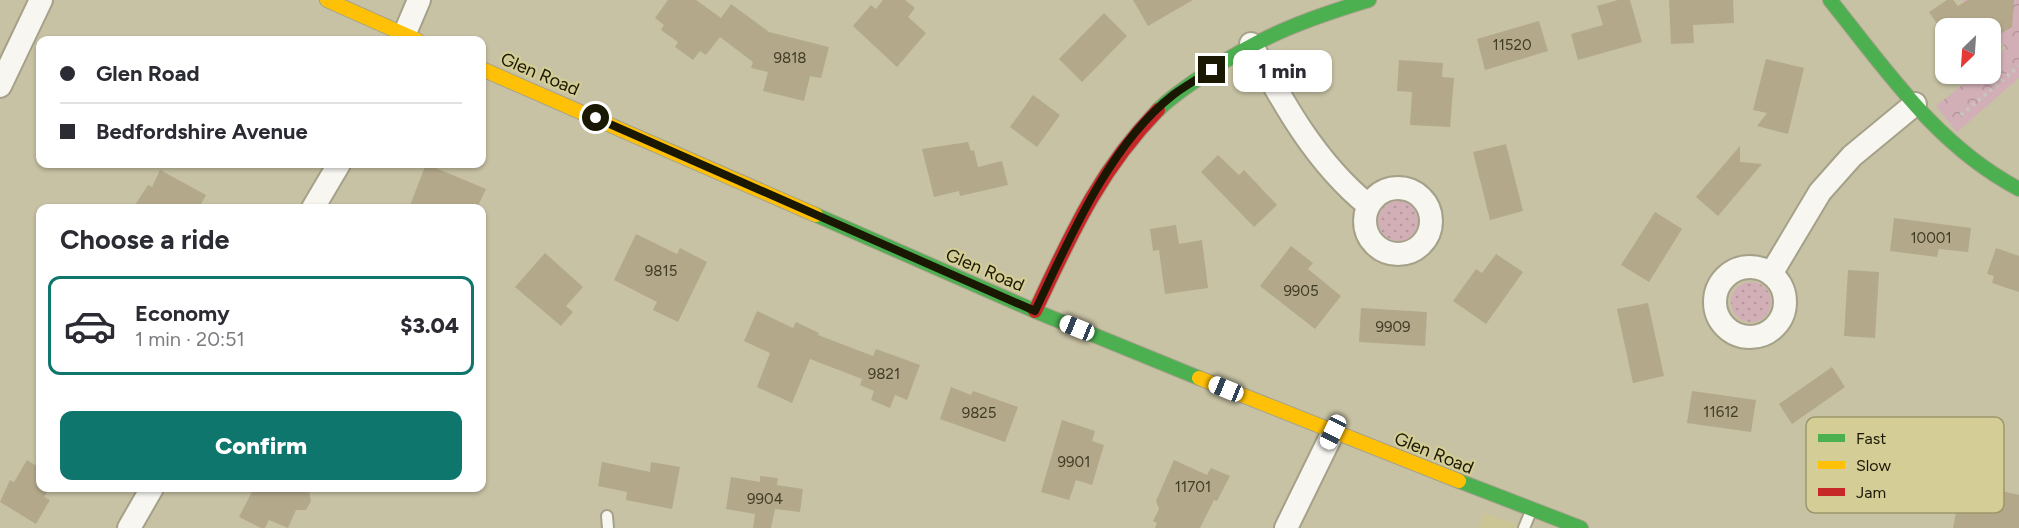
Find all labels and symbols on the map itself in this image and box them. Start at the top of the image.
north arrow [1935,18,2001,84]
house number: 11520 [1492,36,1532,54]
street label: Glen Road [497,48,583,100]
house number: 9818 [773,49,807,67]
callout: 1 min [1233,49,1332,91]
route end [1198,56,1225,83]
route start [582,104,609,131]
house number: 10001 [1910,229,1952,247]
street label: Glen Road [942,244,1028,296]
house number: 9815 [645,262,677,280]
house number: 9905 [1283,282,1319,300]
car [1057,313,1097,343]
house number: 9909 [1375,318,1411,336]
house number: 9821 [868,365,900,383]
car [1206,374,1246,404]
house number: 11612 [1703,403,1739,421]
house number: 9825 [962,404,996,422]
car [1317,412,1349,452]
legend [1806,417,2004,513]
street label: Glen Road [1391,427,1477,479]
text: Fast [1856,429,1886,448]
house number: 9901 [1058,453,1090,471]
text: Slow [1856,456,1891,475]
house number: 11701 [1175,478,1211,496]
text: Jam [1856,483,1886,502]
house number: 9904 [747,490,783,508]

